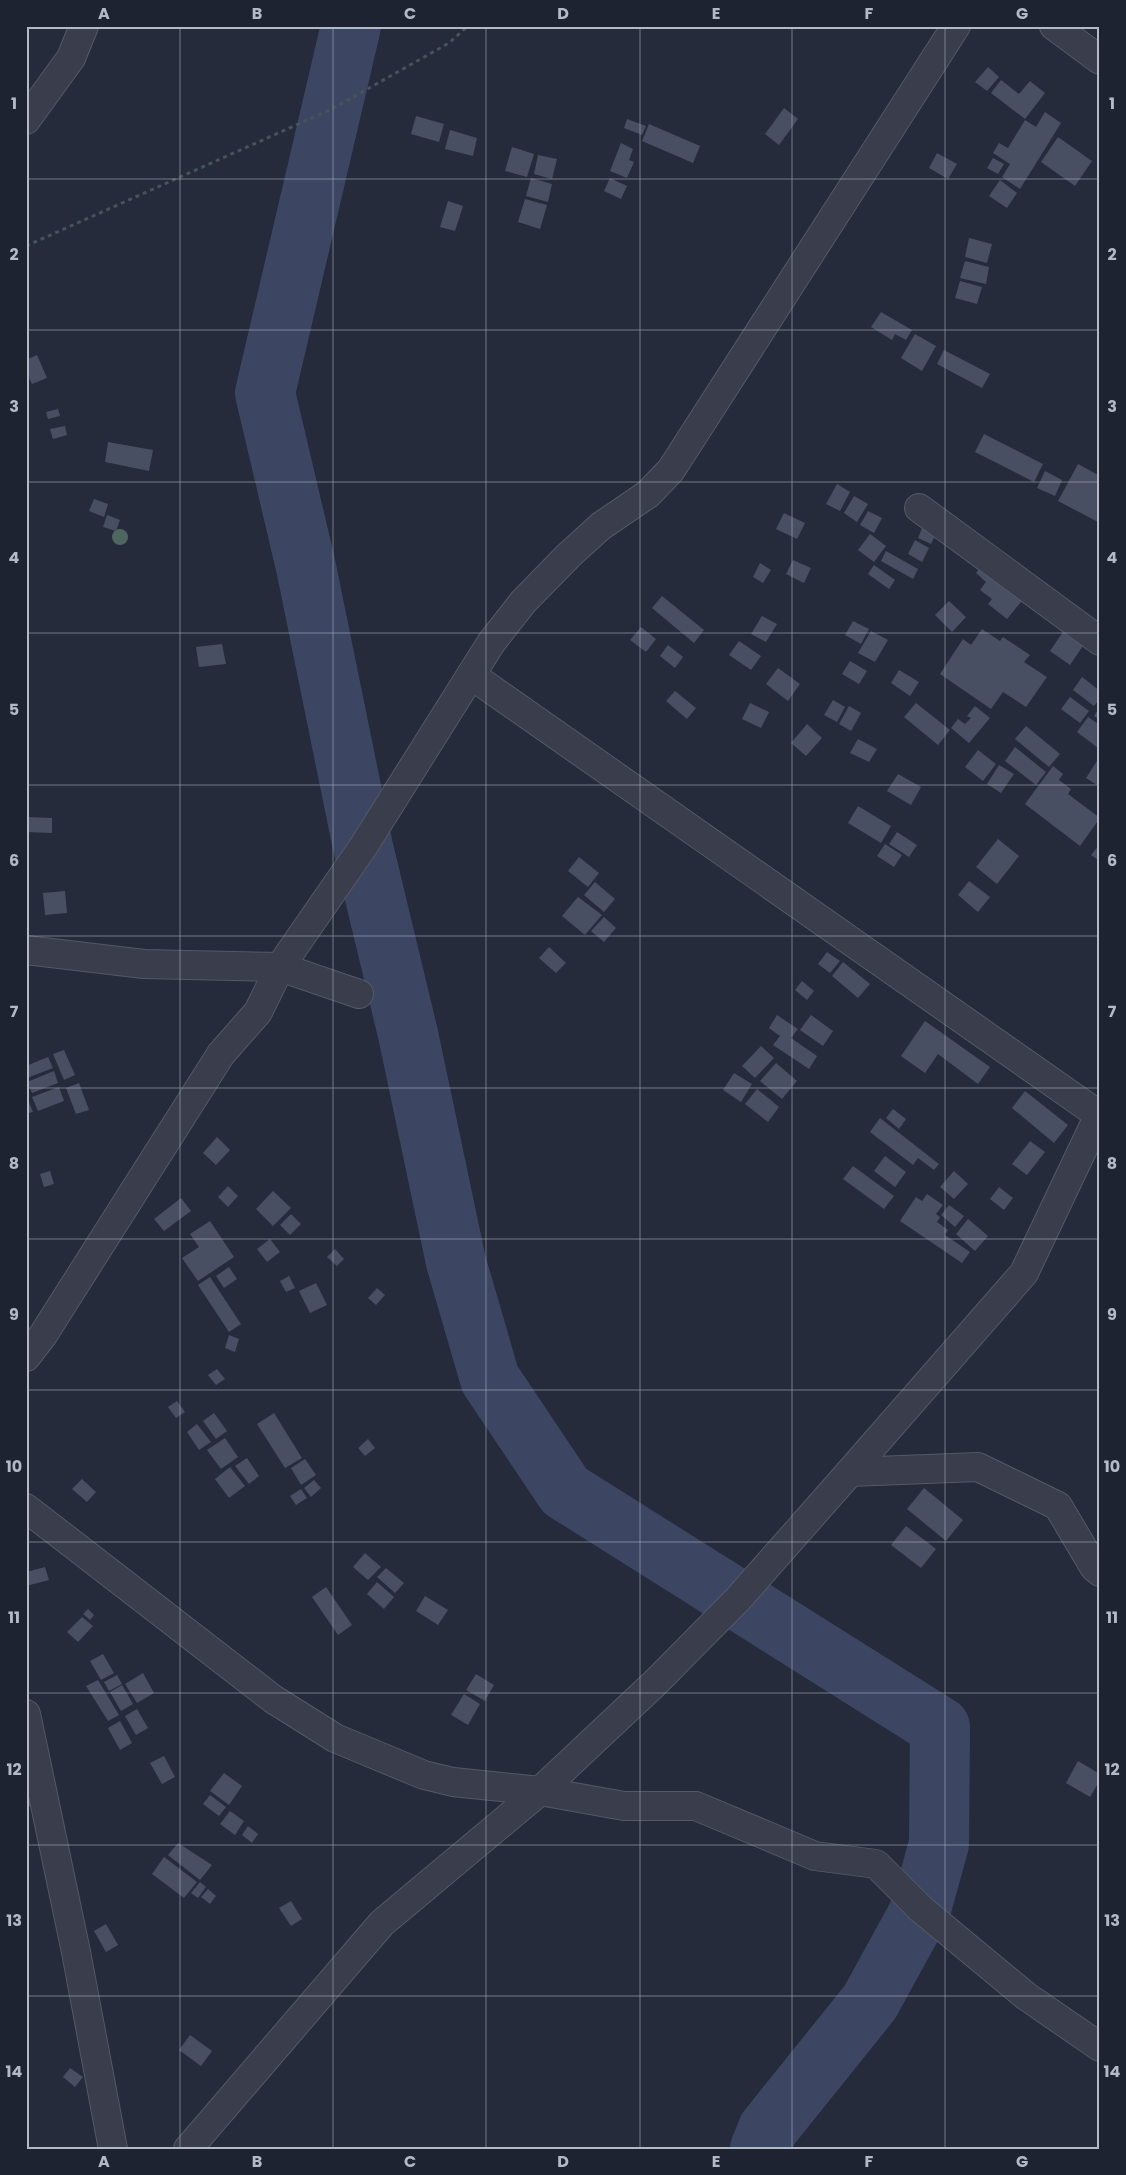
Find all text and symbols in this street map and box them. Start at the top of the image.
text: A [98,2,110,25]
text: B [252,2,262,25]
text: C [404,2,416,25]
text: D [557,2,569,25]
text: E [712,2,720,25]
text: F [865,2,874,25]
text: G [1016,2,1028,25]
text: 1 [11,92,17,115]
text: 1 [1109,92,1115,115]
text: 2 [9,243,19,266]
text: 2 [1107,243,1117,266]
text: 3 [9,395,19,418]
text: 3 [1107,395,1117,418]
text: 4 [9,546,20,569]
text: 4 [1107,546,1118,569]
text: 5 [9,698,19,721]
text: 5 [1107,698,1117,721]
text: 6 [9,849,19,872]
text: 6 [1107,849,1117,872]
text: 7 [10,1000,19,1023]
text: 7 [1108,1000,1117,1023]
text: 8 [9,1152,19,1175]
text: 8 [1107,1152,1117,1175]
text: 9 [9,1303,19,1326]
text: 9 [1107,1303,1117,1326]
text: 10 [6,1455,22,1478]
text: 10 [1104,1455,1120,1478]
text: 11 [8,1606,20,1629]
text: 11 [1106,1606,1118,1629]
text: 12 [6,1758,22,1781]
text: 12 [1104,1758,1120,1781]
text: 13 [6,1909,22,1932]
text: 13 [1104,1909,1120,1932]
text: 14 [6,2060,23,2083]
text: 14 [1104,2060,1121,2083]
text: A [98,2150,110,2173]
text: B [252,2150,262,2173]
text: C [404,2150,416,2173]
text: D [557,2150,569,2173]
text: E [712,2150,720,2173]
text: F [865,2150,874,2173]
text: G [1016,2150,1028,2173]

